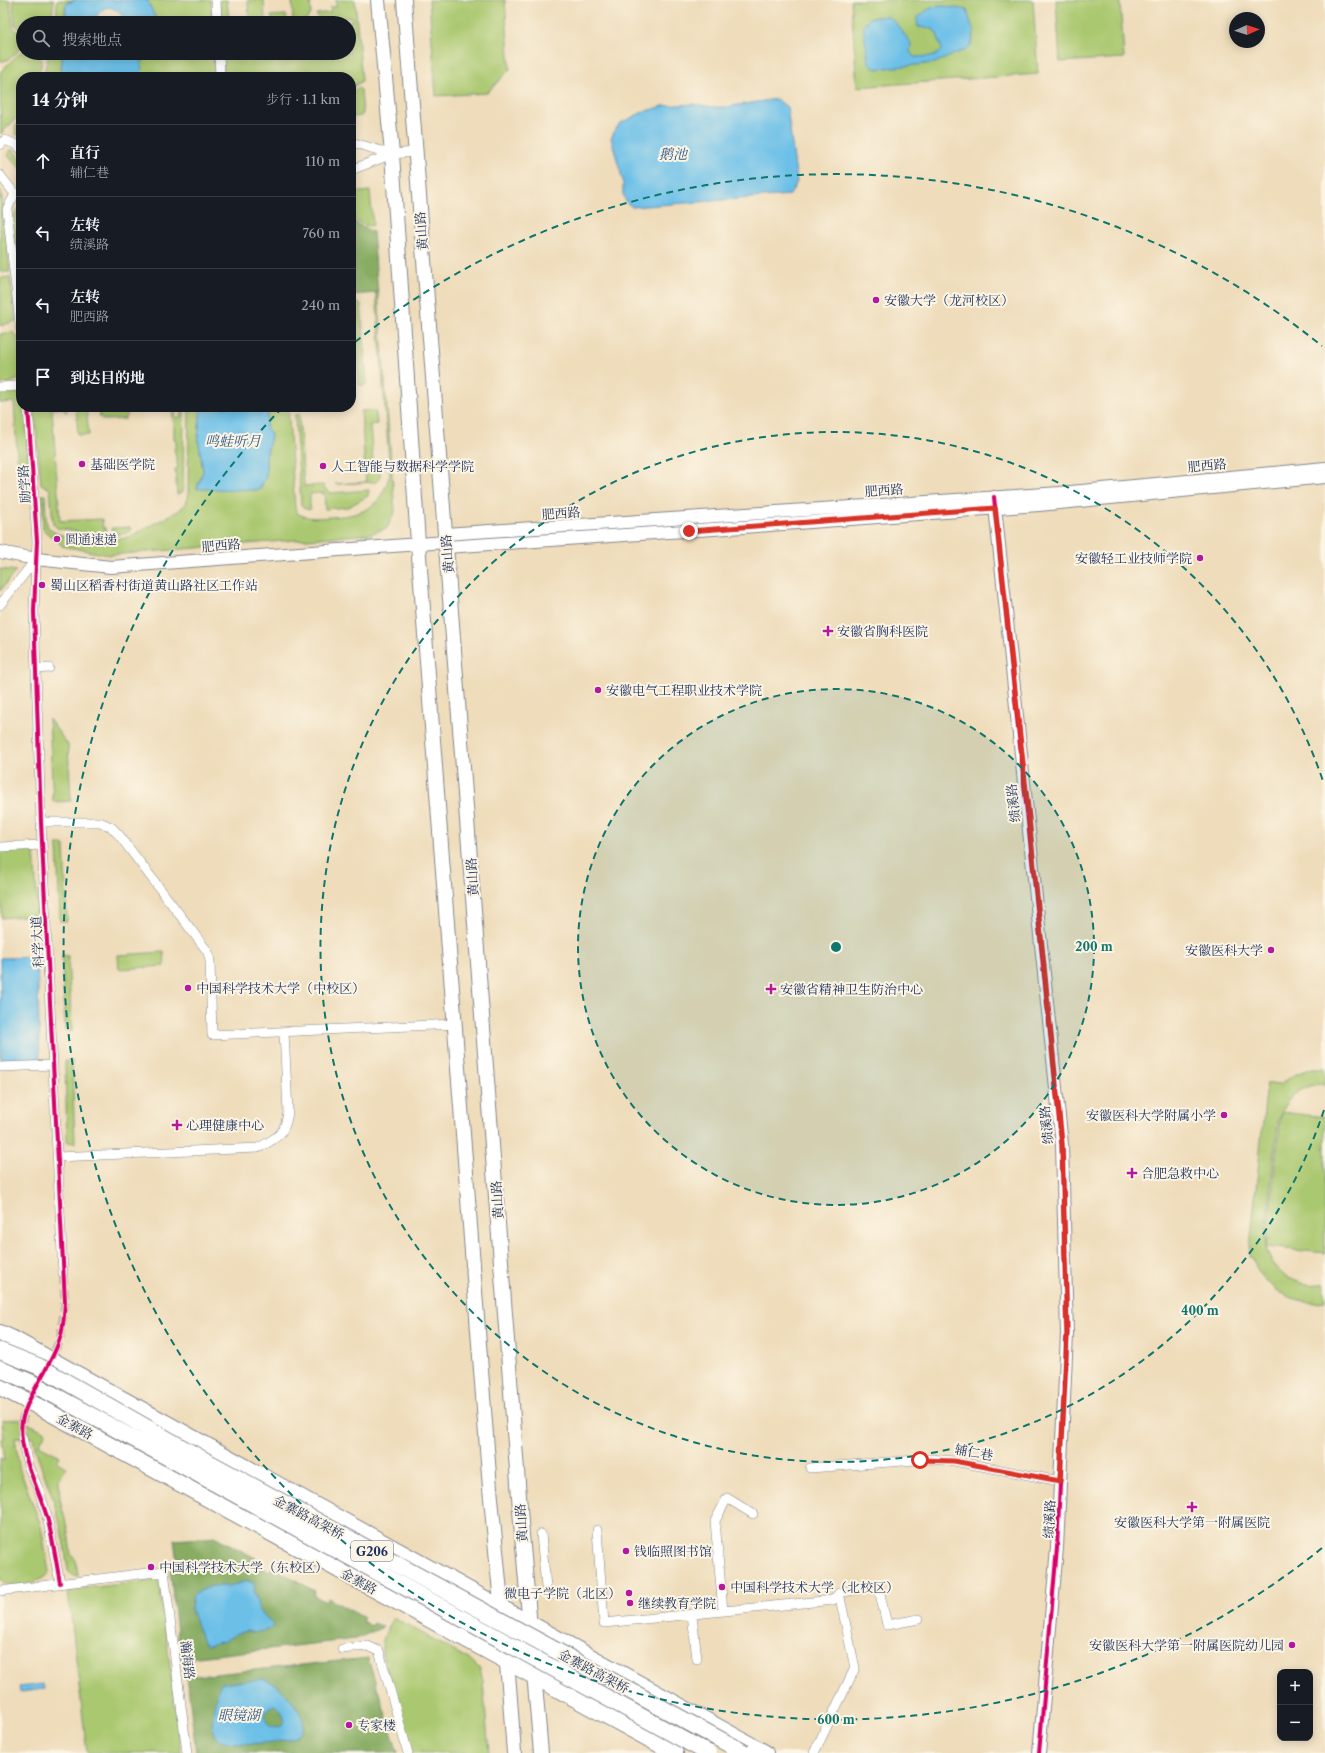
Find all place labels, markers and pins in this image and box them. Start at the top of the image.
place label: 安徽大学（龙河校区） [884,292,1014,308]
marker: 安徽大学（龙河校区） [871,295,881,305]
place label: 基础医学院 [90,456,155,472]
place label: 人工智能与数据科学学院 [331,458,474,474]
marker: 基础医学院 [77,459,87,469]
marker: 人工智能与数据科学学院 [318,461,328,471]
place label: 圆通速递 [65,531,117,547]
marker: 圆通速递 [52,534,62,544]
place label: 安徽轻工业技师学院 [1075,550,1192,566]
marker: 安徽轻工业技师学院 [1195,553,1205,563]
place label: 蜀山区稻香村街道黄山路社区工作站 [50,577,258,593]
marker: 蜀山区稻香村街道黄山路社区工作站 [37,580,47,590]
place label: 安徽省胸科医院 [837,623,928,639]
marker: 安徽省胸科医院 [822,625,834,637]
place label: 安徽电气工程职业技术学院 [606,682,762,698]
marker: 安徽电气工程职业技术学院 [593,685,603,695]
centre of rings [829,940,843,954]
place label: 安徽医科大学 [1185,942,1263,958]
marker: 安徽医科大学 [1266,945,1276,955]
place label: 中国科学技术大学（中校区） [196,980,365,996]
place label: 安徽省精神卫生防治中心 [780,981,923,997]
marker: 中国科学技术大学（中校区） [183,983,193,993]
marker: 安徽省精神卫生防治中心 [765,983,777,995]
place label: 安徽医科大学附属小学 [1086,1107,1216,1123]
marker: 安徽医科大学附属小学 [1219,1110,1229,1120]
place label: 心理健康中心 [186,1117,264,1133]
marker: 心理健康中心 [171,1119,183,1131]
place label: 合肥急救中心 [1141,1165,1219,1181]
marker: 合肥急救中心 [1126,1167,1138,1179]
marker: 安徽医科大学第一附属医院 [1186,1501,1198,1513]
place label: 安徽医科大学第一附属医院 [1114,1514,1270,1530]
place label: 钱临照图书馆 [634,1543,712,1559]
marker: 钱临照图书馆 [621,1546,631,1556]
place label: 中国科学技术大学（东校区） [159,1559,328,1575]
marker: 中国科学技术大学（东校区） [146,1562,156,1572]
place label: 中国科学技术大学（北校区） [730,1579,899,1595]
marker: 中国科学技术大学（北校区） [717,1582,727,1592]
place label: 微电子学院（北区） [504,1585,621,1601]
marker: 微电子学院（北区） [624,1588,634,1598]
place label: 继续教育学院 [638,1595,716,1611]
marker: 继续教育学院 [625,1598,635,1608]
place label: 安徽医科大学第一附属医院幼儿园 [1089,1637,1284,1653]
marker: 安徽医科大学第一附属医院幼儿园 [1287,1640,1297,1650]
place label: 专家楼 [357,1717,396,1733]
marker: 专家楼 [344,1720,354,1730]

